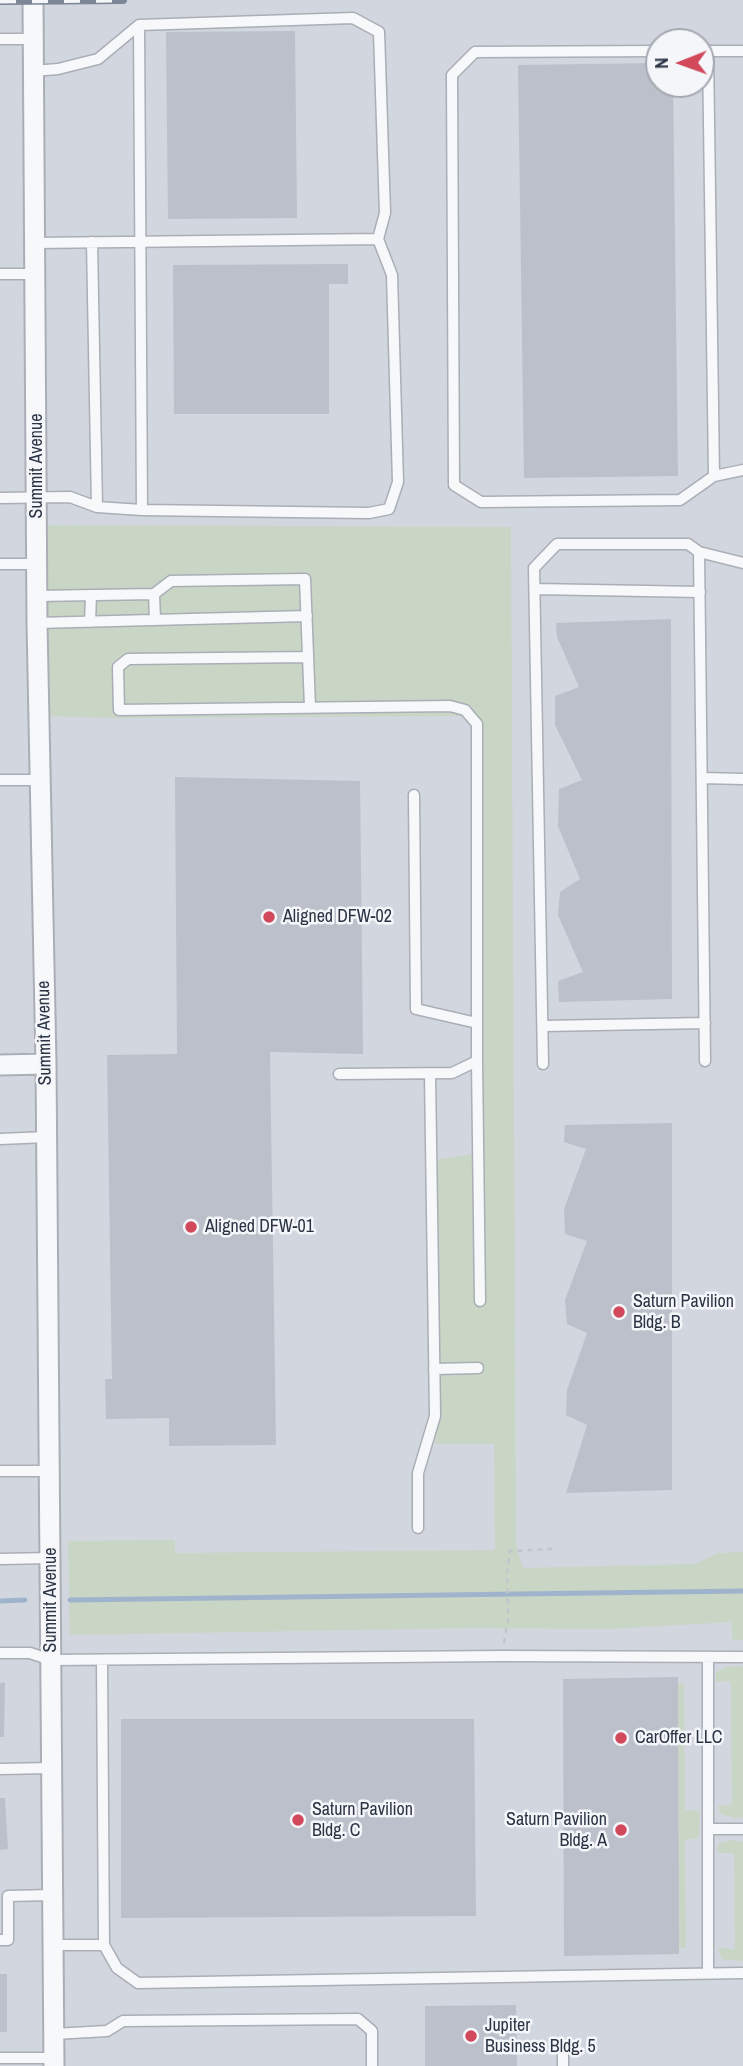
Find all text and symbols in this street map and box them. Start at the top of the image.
north arrow [645,28,715,98]
text: N [648,57,674,69]
street label: Summit Avenue [26,414,48,518]
place label: Aligned DFW-02 [283,906,392,928]
marker: Aligned DFW-02 [261,909,277,925]
street label: Summit Avenue [33,980,57,1086]
place label: Aligned DFW-01 [205,1216,314,1238]
marker: Aligned DFW-01 [183,1219,199,1235]
place label: Saturn Pavilion Bldg. B [633,1291,734,1334]
marker: Saturn Pavilion Bldg. B [611,1304,627,1320]
street label: Summit Avenue [40,1548,62,1652]
place label: CarOffer LLC [635,1727,723,1749]
marker: CarOffer LLC [613,1730,629,1746]
place label: Saturn Pavilion Bldg. C [312,1799,413,1842]
place label: Saturn Pavilion Bldg. A [506,1809,607,1852]
marker: Saturn Pavilion Bldg. C [290,1812,306,1828]
marker: Saturn Pavilion Bldg. A [613,1822,629,1838]
place label: Jupiter Business Bldg. 5 [485,2015,596,2058]
marker: Jupiter Business Bldg. 5 [463,2028,479,2044]

